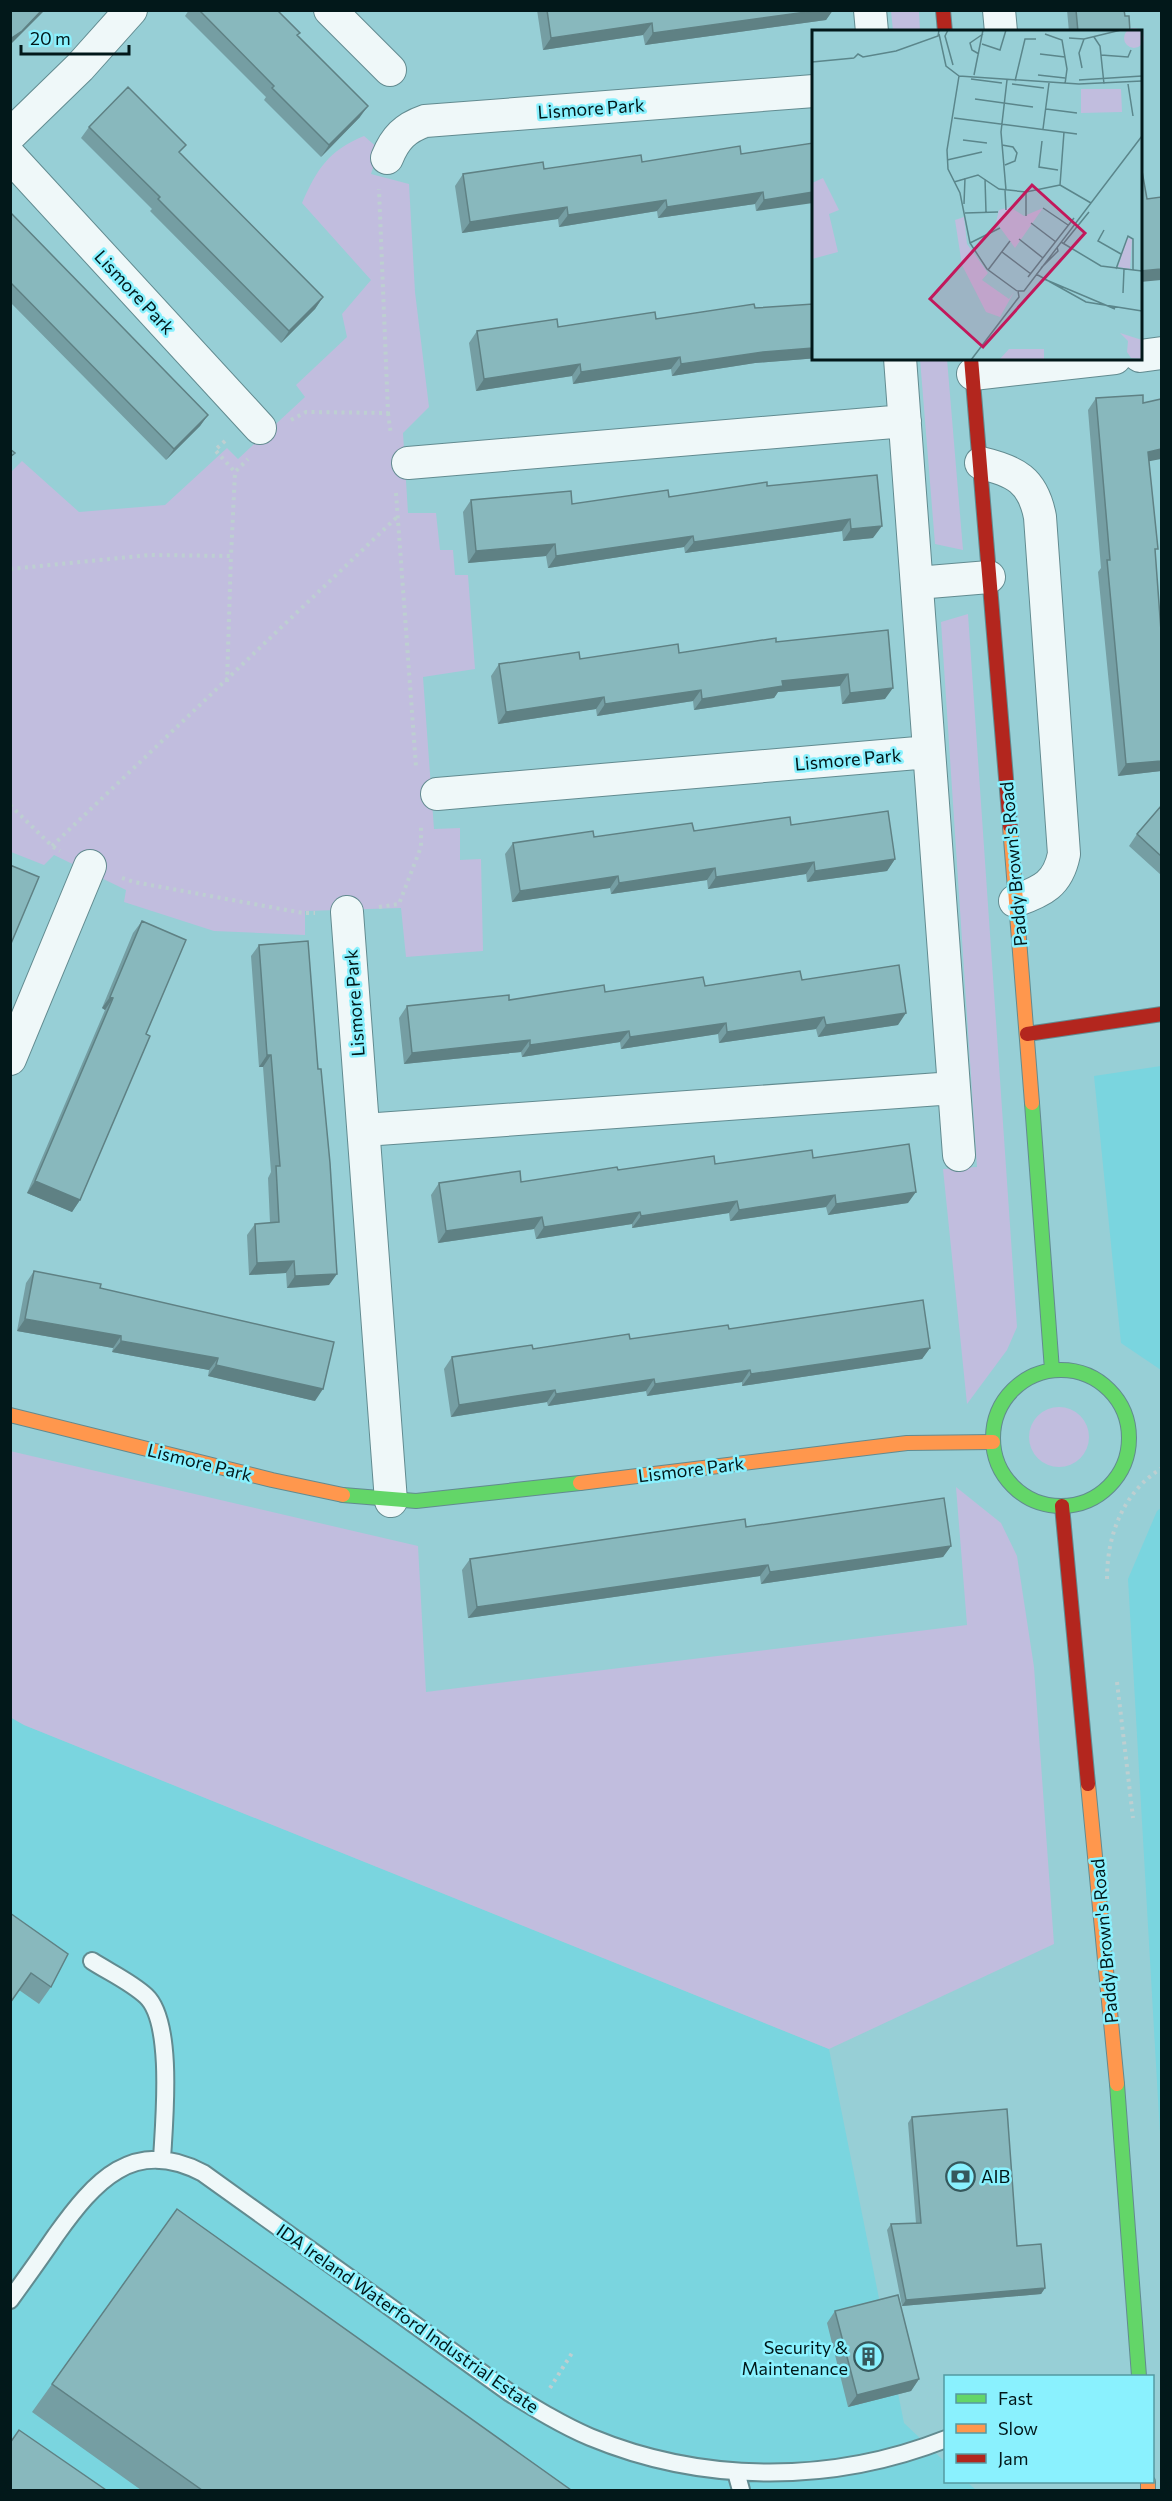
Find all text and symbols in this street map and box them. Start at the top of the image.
scale bar [21,18,129,56]
text: 20 m [30,27,71,49]
inset map [812,30,1142,360]
street label: Lismore Park [537,93,645,123]
street label: Lismore Park [90,245,180,339]
street label: Lismore Park [794,743,903,775]
street label: Paddy Brown's Road [995,781,1031,947]
street label: Lismore Park [339,949,369,1057]
street label: Lismore Park [145,1438,255,1486]
street label: Lismore Park [637,1452,746,1486]
street label: Paddy Brown's Road [1086,1858,1122,2024]
bank icon: AIB [944,2160,976,2192]
place label: AIB [981,2165,1010,2187]
street label: IDA Ireland Waterford Industrial Estate [273,2219,543,2417]
place label: Security & Maintenance [741,2336,848,2379]
building icon: Security & Maintenance [853,2341,885,2373]
legend [944,2375,1154,2483]
text: Fast [998,2387,1033,2409]
text: Slow [998,2417,1038,2439]
text: Jam [998,2447,1028,2469]

